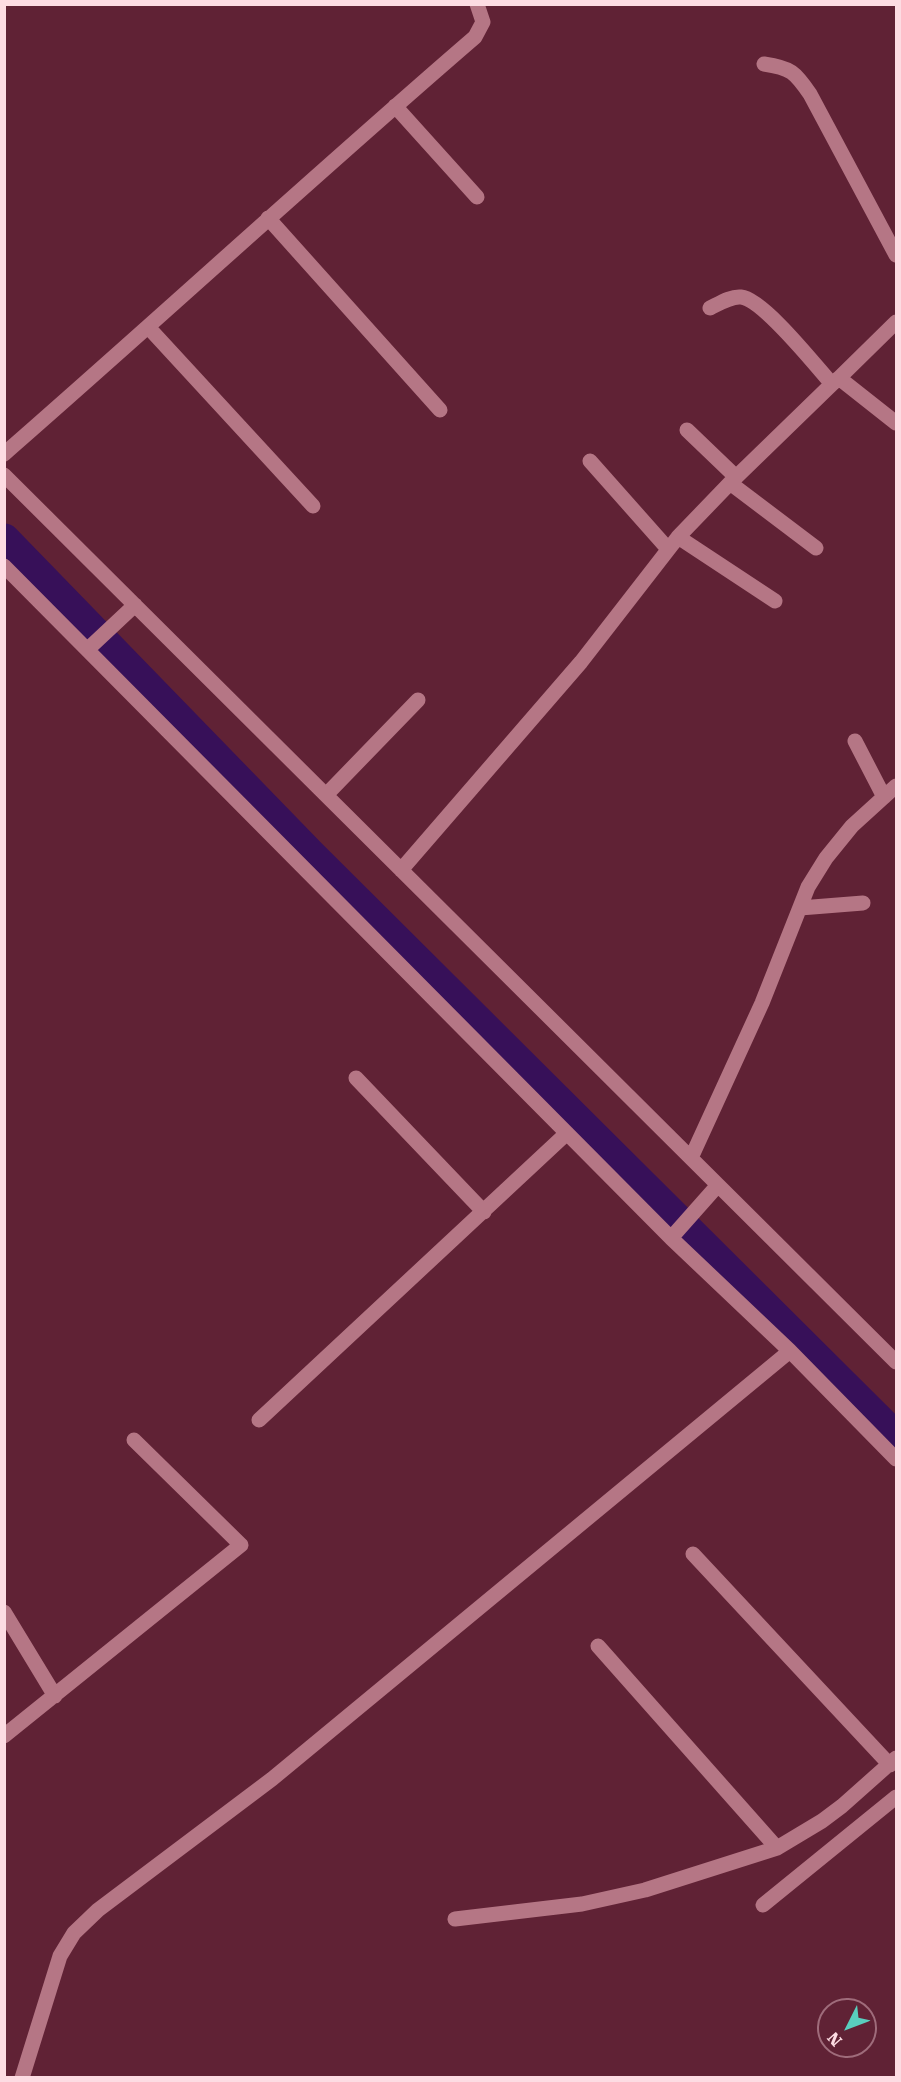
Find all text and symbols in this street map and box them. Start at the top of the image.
north arrow [817,1998,877,2058]
text: N [824,2028,846,2050]

